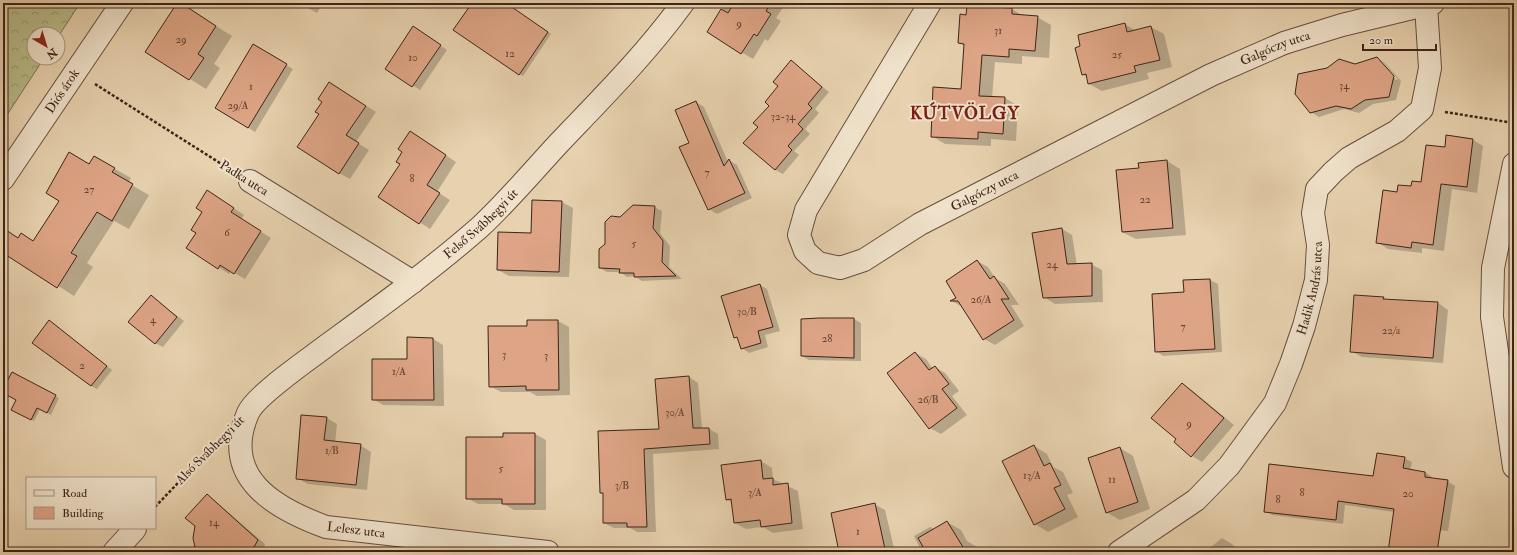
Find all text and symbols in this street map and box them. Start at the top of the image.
house number: 9 [735,17,742,30]
house number: 31 [994,24,1002,37]
north arrow [26,26,66,66]
scale bar [1363,26,1436,52]
street label: Galgóczy utca [1238,27,1313,69]
house number: 29 [175,33,187,46]
text: 20 m [1369,33,1394,48]
text: N [43,45,61,62]
house number: 12 [505,47,515,60]
house number: 25 [1112,48,1122,61]
house number: 10 [408,51,418,64]
street label: Diós árok [42,65,83,116]
house number: 34 [1339,79,1350,92]
house number: 1 [249,80,253,93]
house number: 29/A [227,99,249,112]
district label: KÚTVÖLGY [910,101,1020,124]
house number: 32-34 [771,110,796,123]
street label: Padka utca [217,157,272,200]
house number: 7 [704,166,710,179]
street label: Galgóczy utca [948,167,1022,215]
house number: 8 [409,172,415,185]
house number: 27 [84,183,94,196]
street label: Felső Svábhegyi út [440,185,521,262]
house number: 22 [1139,193,1151,206]
house number: 6 [224,226,231,239]
house number: 5 [632,237,637,250]
street label: Hadik András utca [1293,240,1326,337]
house number: 24 [1046,258,1059,271]
house number: 26/A [971,293,991,306]
house number: 30/B [737,305,757,318]
house number: 4 [150,313,157,326]
house number: 7 [1180,320,1186,333]
house number: 22/a [1382,324,1401,337]
house number: 28 [822,332,832,345]
house number: 3 [502,348,506,361]
house number: 3 [544,349,548,362]
house number: 2 [79,359,85,372]
house number: 1/A [392,365,406,378]
house number: 26/B [917,393,939,406]
house number: 30/A [665,406,685,419]
street label: Alsó Svábhegyi út [171,412,249,489]
house number: 9 [1185,417,1192,430]
house number: 1/B [325,444,339,457]
house number: 5 [499,462,504,475]
house number: 13/A [1023,469,1041,482]
house number: 11 [1108,473,1116,486]
legend [26,477,156,529]
house number: 3/B [615,479,629,492]
text: Road [62,486,87,501]
house number: 3/A [748,486,762,499]
house number: 8 [1299,486,1305,499]
house number: 20 [1402,487,1414,500]
house number: 8 [1275,493,1281,506]
text: Building [62,506,105,521]
house number: 14 [209,516,220,529]
street label: Lelesz utca [326,518,387,542]
house number: 1 [856,525,860,538]

